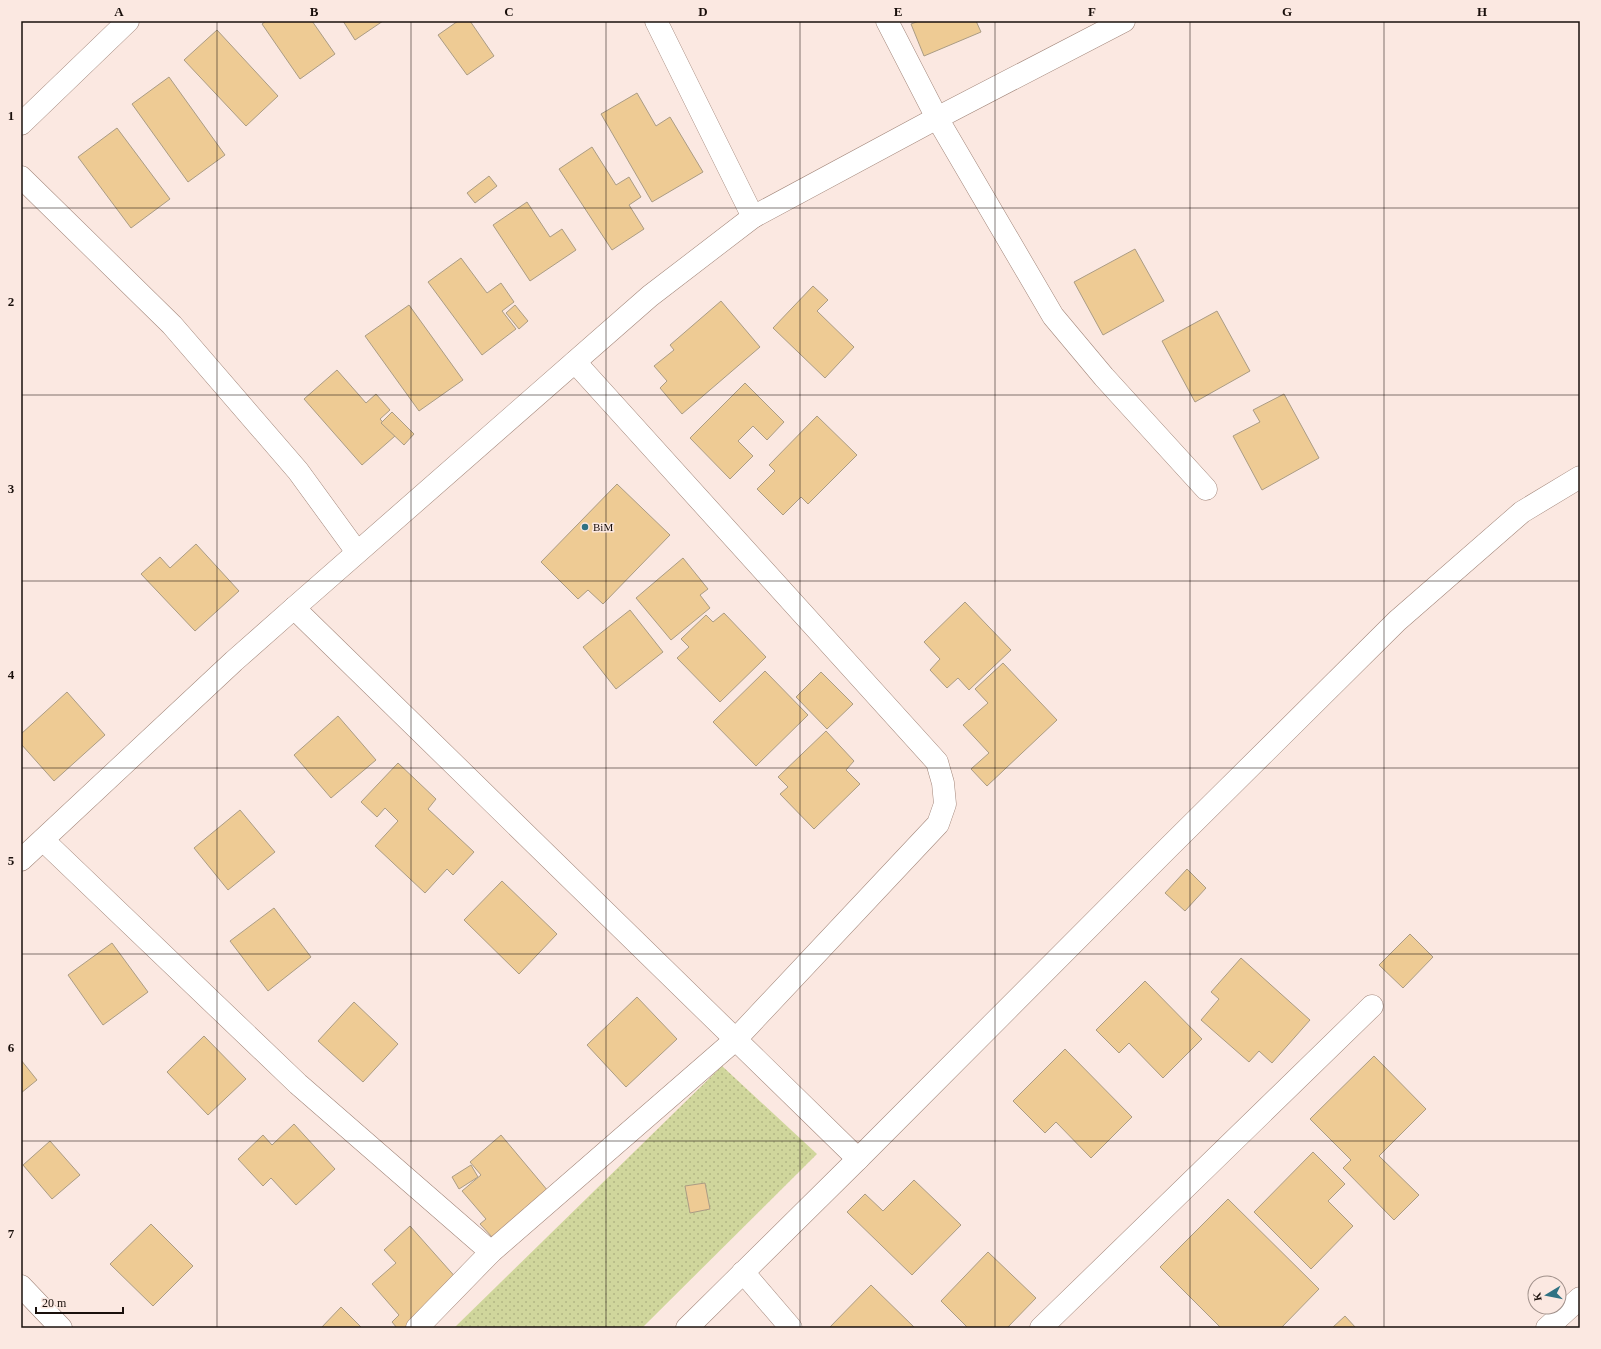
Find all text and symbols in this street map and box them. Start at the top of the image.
text: A [114,4,124,19]
text: B [310,4,319,19]
text: C [504,4,514,19]
text: D [698,4,708,19]
text: E [894,4,902,19]
text: F [1088,4,1096,19]
text: G [1282,4,1292,19]
text: H [1477,4,1487,19]
text: 1 [8,108,14,123]
text: 2 [8,294,14,309]
text: 3 [8,481,15,496]
place label: BiM [593,521,613,533]
marker: BiM [580,522,590,532]
text: 4 [8,667,15,682]
text: 5 [8,853,15,868]
text: 6 [8,1040,15,1055]
text: 7 [8,1226,15,1241]
north arrow [1527,1275,1567,1315]
scale bar [36,1289,123,1315]
text: K [1530,1291,1544,1302]
text: 20 m [42,1296,67,1310]

